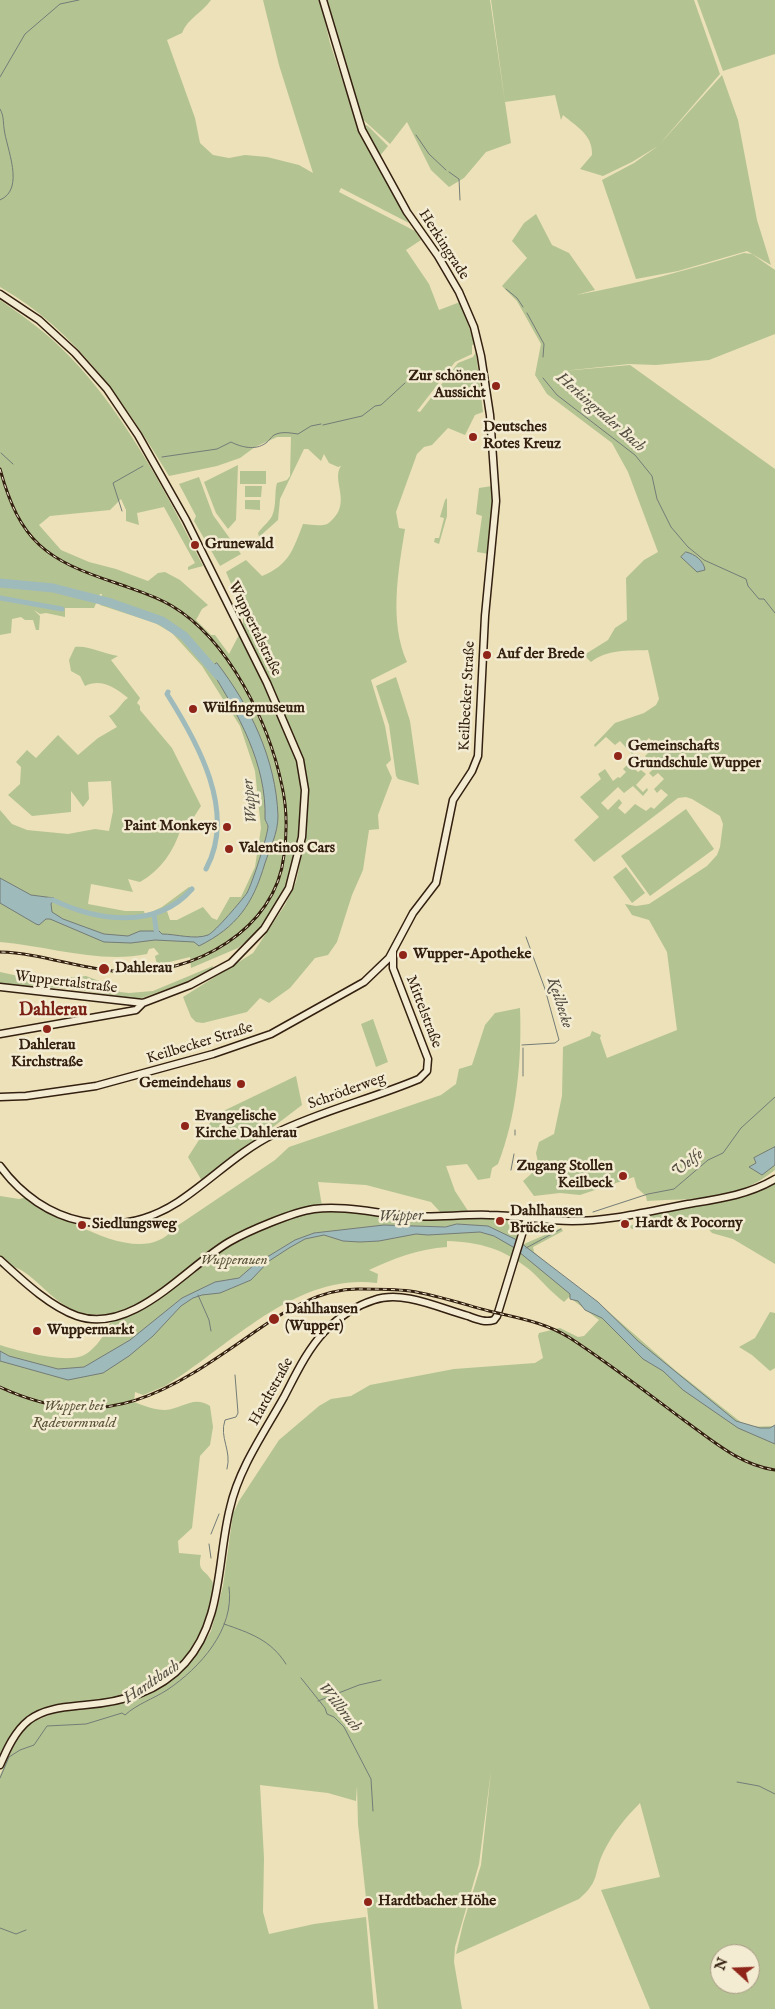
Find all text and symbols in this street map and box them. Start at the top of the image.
street label: Herkingrade [414,207,472,283]
place label: Zur schönen Aussicht [408,368,486,403]
water label: Herkingrader Bach [552,369,648,457]
marker: Zur schönen Aussicht [490,380,502,392]
place label: Deutsches Rotes Kreuz [483,419,561,454]
marker: Deutsches Rotes Kreuz [467,431,479,443]
place label: Grunewald [205,536,273,554]
marker: Grunewald [189,539,201,551]
street label: Wuppertalstraße [223,579,285,679]
street label: Keilbecker Straße [456,640,480,752]
place label: Auf der Brede [497,646,584,664]
marker: Auf der Brede [481,649,493,661]
place label: Wülfingmuseum [203,700,305,718]
marker: Wülfingmuseum [187,703,199,715]
place label: Gemeinschafts Grundschule Wupper [628,738,761,773]
marker: Gemeinschafts Grundschule Wupper [612,750,624,762]
water label: Wupper [239,778,263,824]
place label: Paint Monkeys [124,818,217,836]
marker: Paint Monkeys [221,821,233,833]
place label: Valentinos Cars [239,840,335,858]
marker: Valentinos Cars [223,843,235,855]
place label: Wupper-Apotheke [413,946,531,964]
marker: Wupper-Apotheke [397,949,409,961]
place label: Dahlerau [115,960,172,978]
marker: Dahlerau [97,962,111,976]
street label: Wuppertalstraße [14,968,118,998]
street label: Mittelstraße [401,973,445,1051]
water label: Keilbecke [542,975,576,1031]
district label: Dahlerau [19,1000,87,1022]
street label: Keilbecker Straße [145,1019,255,1069]
marker: Dahlerau Kirchstraße [41,1023,53,1035]
place label: Dahlerau Kirchstraße [11,1037,83,1072]
street label: Schröderweg [306,1070,388,1114]
place label: Gemeindehaus [139,1075,231,1093]
marker: Gemeindehaus [235,1078,247,1090]
place label: Evangelische Kirche Dahlerau [195,1108,297,1143]
marker: Evangelische Kirche Dahlerau [179,1120,191,1132]
water label: Uelfe [668,1146,708,1182]
place label: Zugang Stollen Keilbeck [517,1158,613,1193]
marker: Zugang Stollen Keilbeck [617,1170,629,1182]
place label: Dahlhausen Brücke [510,1203,583,1238]
water label: Wupper [378,1207,424,1227]
marker: Dahlhausen Brücke [494,1215,506,1227]
place label: Hardt & Pocorny [635,1215,743,1233]
place label: Siedlungsweg [92,1216,177,1234]
marker: Hardt & Pocorny [619,1218,631,1230]
marker: Siedlungsweg [76,1219,88,1231]
park label: Wupperauen [200,1252,268,1270]
place label: Dahlhausen (Wupper) [285,1301,358,1336]
marker: Dahlhausen (Wupper) [267,1312,281,1326]
place label: Wuppermarkt [47,1322,134,1340]
marker: Wuppermarkt [31,1325,43,1337]
street label: Hardtstraße [246,1355,298,1429]
park label: Wupper bei Radevormwald [32,1398,116,1433]
water label: Hardtbach [120,1657,184,1709]
water label: Willbruch [313,1679,365,1737]
place label: Hardtbacher Höhe [378,1893,496,1911]
marker: Hardtbacher Höhe [362,1896,374,1908]
north arrow [710,1944,760,1994]
text: N [711,1955,732,1973]

